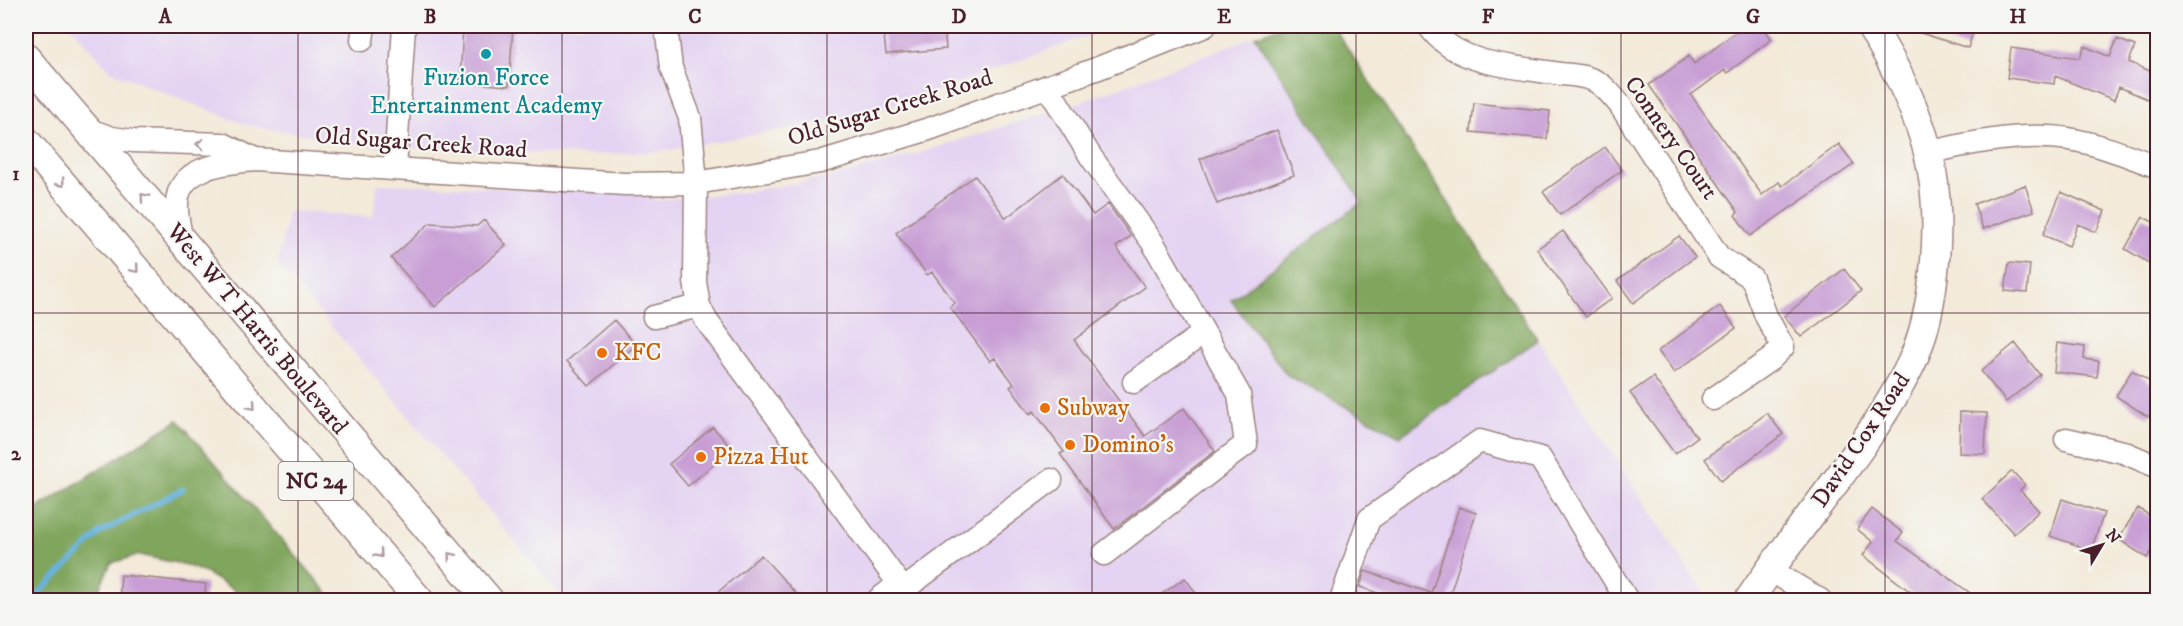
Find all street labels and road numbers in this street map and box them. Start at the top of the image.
street label: Old Sugar Creek Road [784,63,996,153]
street label: Connery Court [1617,70,1725,206]
street label: Old Sugar Creek Road [314,121,528,165]
street label: West W T Harris Boulevard [159,216,354,441]
street label: David Cox Road [1805,367,1917,513]
road number: NC 24 [278,462,354,500]

